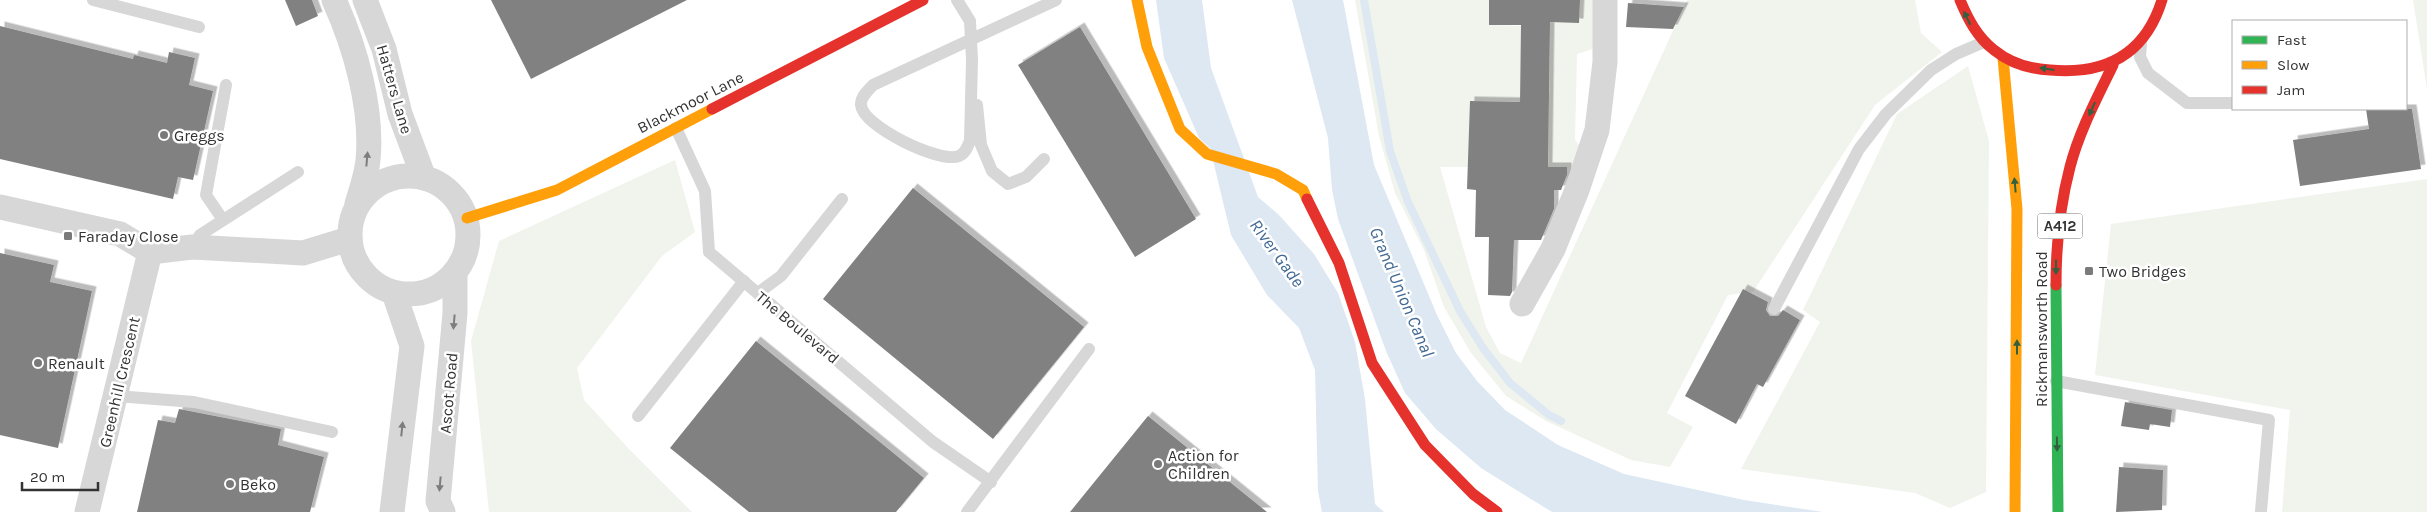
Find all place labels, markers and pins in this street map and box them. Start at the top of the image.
place label: Greggs [174,126,225,145]
marker: Greggs [158,129,170,141]
place label: Faraday Close [78,227,179,246]
marker: Faraday Close [62,230,74,242]
place label: Two Bridges [2099,262,2186,281]
marker: Two Bridges [2083,265,2095,277]
place label: Renault [48,354,105,373]
marker: Renault [32,357,44,369]
place label: Action for Children [1168,446,1239,483]
marker: Action for Children [1152,458,1164,470]
place label: Beko [240,475,276,494]
marker: Beko [224,478,236,490]

